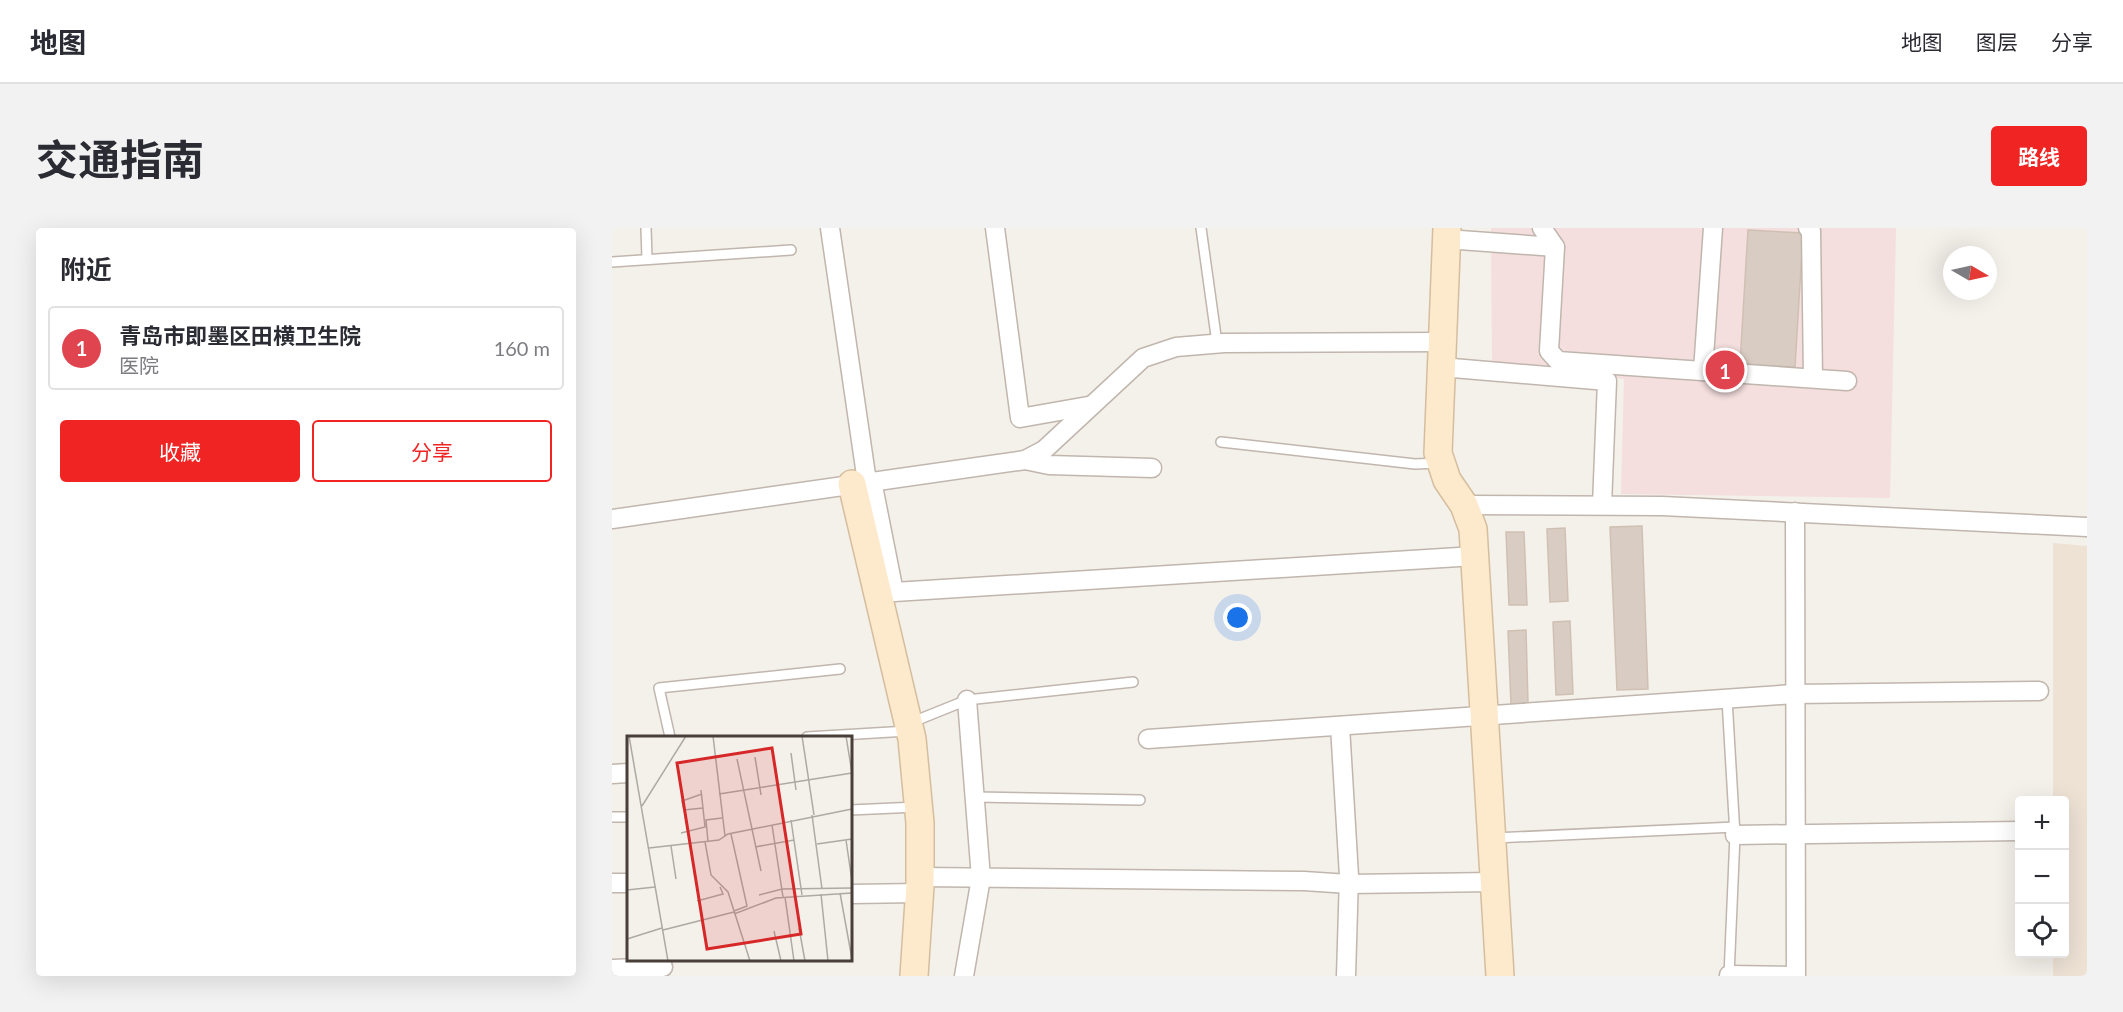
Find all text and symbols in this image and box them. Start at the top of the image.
text: 地图 [30,25,86,59]
text: 地图 [1901,29,1943,54]
text: 图层 [1976,29,2018,54]
text: 分享 [2051,29,2093,54]
button: 路线 [1991,126,2087,186]
text: 交通指南 [36,134,204,184]
north arrow [1943,246,1997,300]
text: 附近 [60,253,112,285]
text: 青岛市即墨区田横卫生院 [119,322,361,349]
text: 1 [76,336,87,360]
text: 160 m [494,336,550,360]
pin: 1 [1706,348,1744,392]
text: 医院 [119,353,159,377]
button: 收藏 [60,420,300,482]
button: 分享 [312,420,552,482]
your location [1223,603,1252,632]
inset map [627,736,852,961]
map controls [2015,796,2069,958]
button: + [2015,796,2069,850]
button: − [2015,850,2069,904]
button: locate [2015,904,2069,958]

